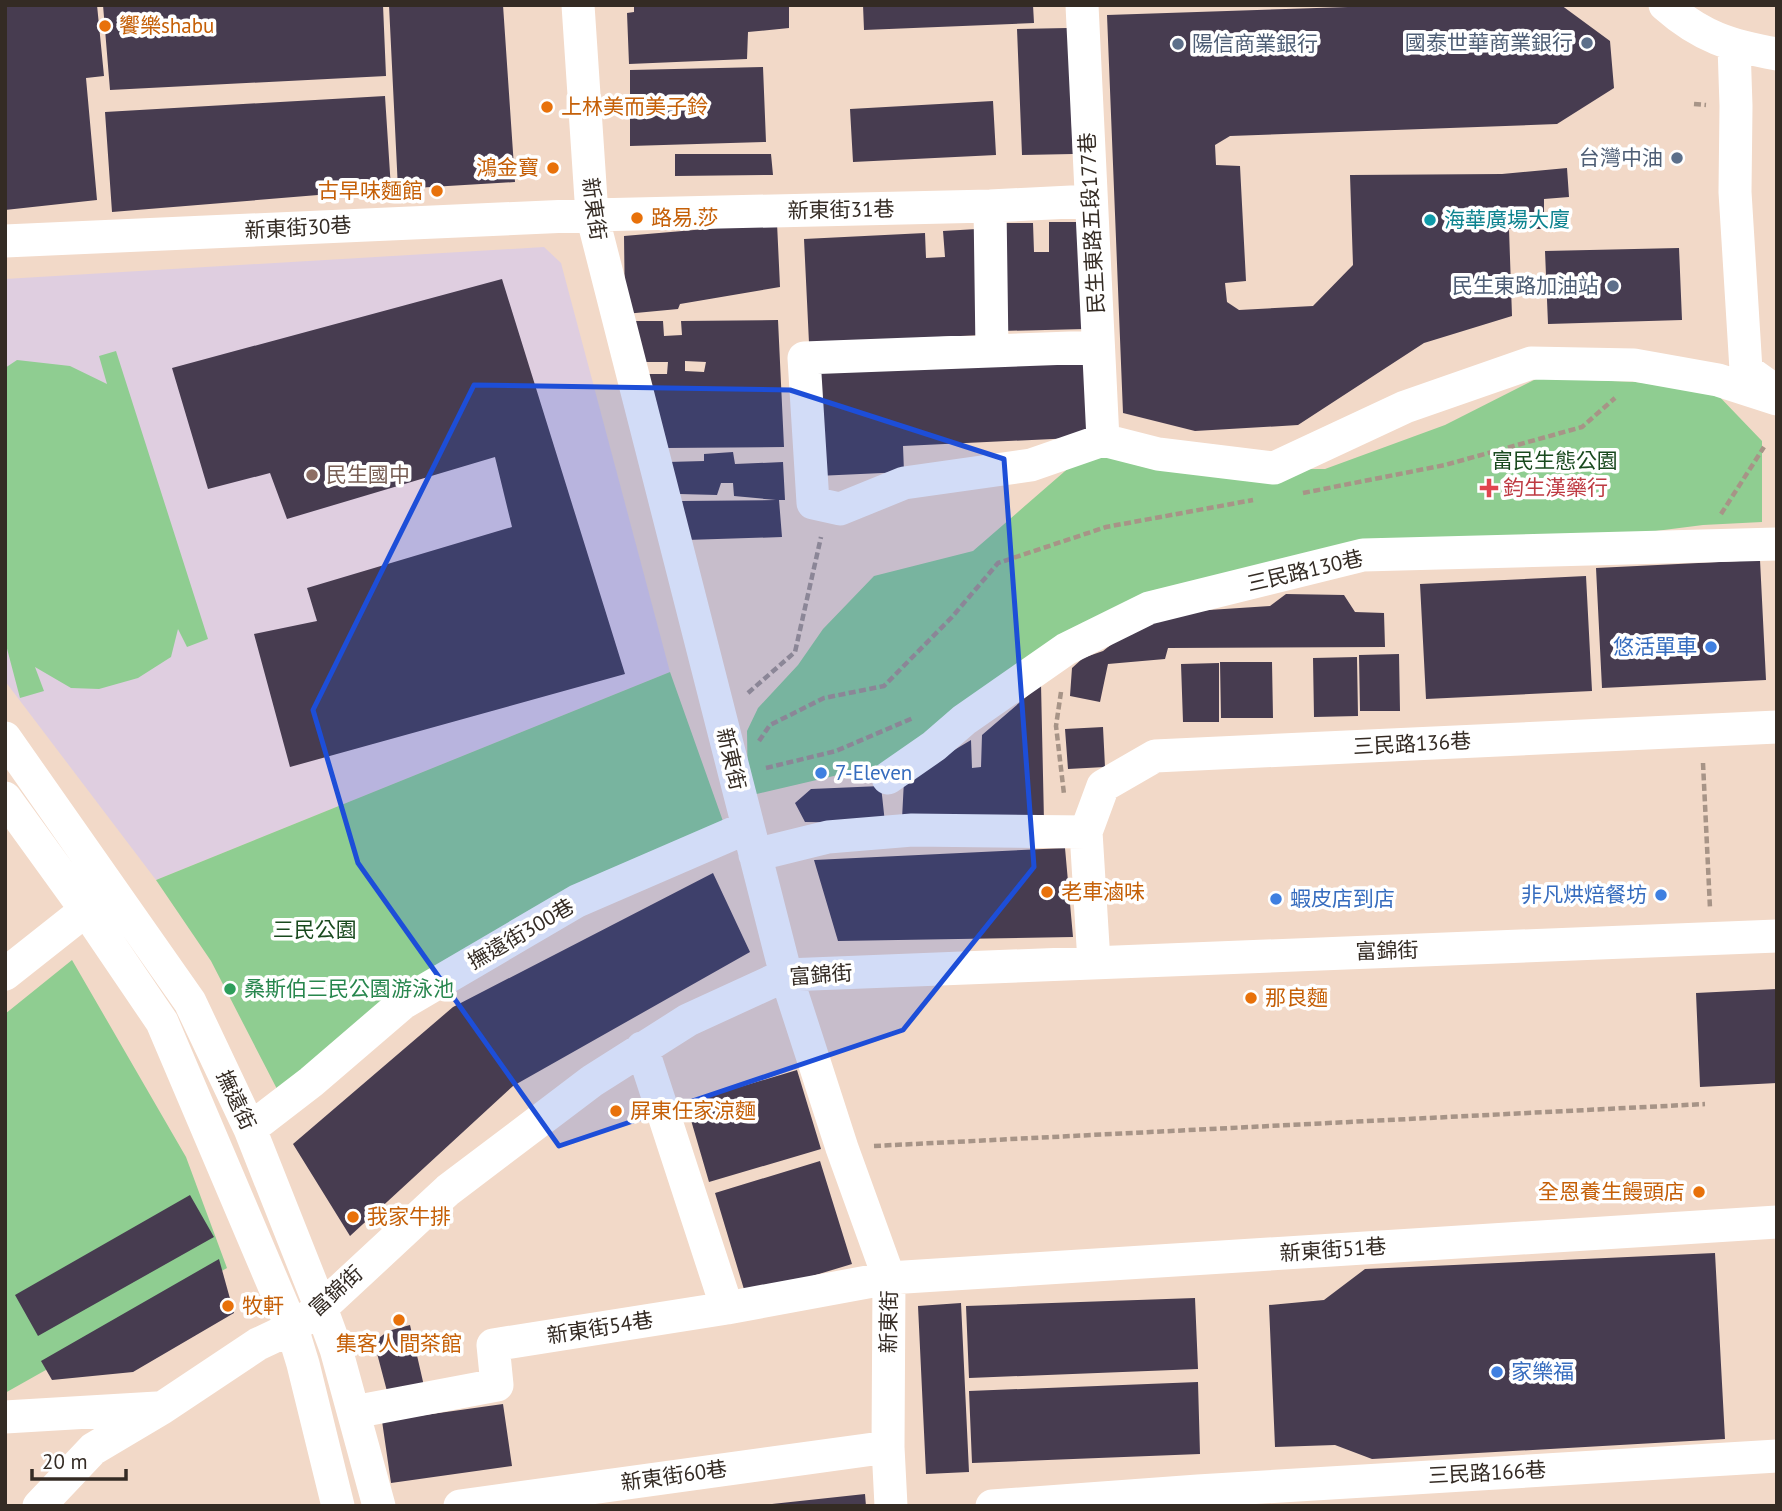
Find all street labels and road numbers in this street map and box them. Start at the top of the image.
street label: 民生東路五段177巷 [1073,132,1110,314]
street label: 新東街 [577,176,612,242]
street label: 新東街31巷 [787,195,895,224]
street label: 新東街30巷 [244,211,352,244]
street label: 三民路130巷 [1244,544,1366,597]
street label: 新東街 [711,725,752,793]
street label: 三民路136巷 [1352,727,1472,760]
street label: 撫遠街300巷 [463,892,579,975]
street label: 富錦街 [1355,936,1419,965]
street label: 富錦街 [789,959,853,990]
street label: 撫遠街 [211,1066,262,1134]
street label: 新東街51巷 [1279,1232,1387,1267]
street label: 富錦街 [303,1260,368,1322]
street label: 新東街 [874,1290,903,1354]
street label: 新東街54巷 [545,1306,655,1349]
street label: 新東街60巷 [619,1455,729,1496]
street label: 三民路166巷 [1427,1456,1547,1489]

